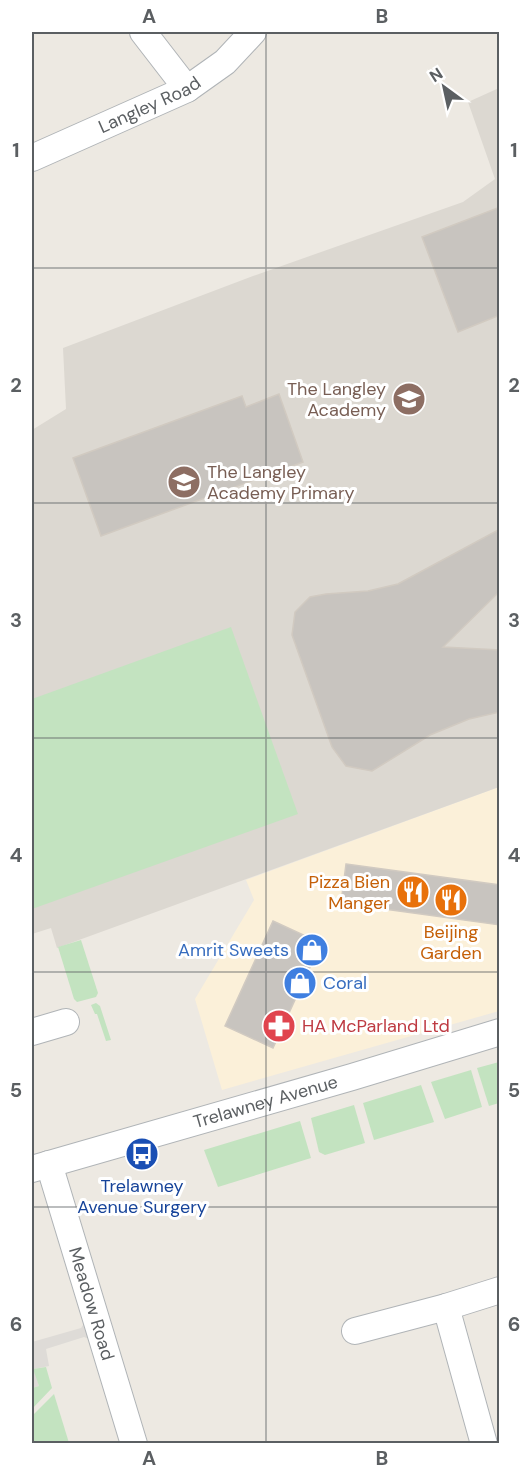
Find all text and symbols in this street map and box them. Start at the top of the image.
text: A [142,3,156,29]
text: B [376,3,388,29]
north arrow [414,57,474,117]
text: N [425,63,447,87]
street label: Langley Road [95,71,206,139]
text: 1 [12,137,20,163]
text: 1 [510,137,518,163]
text: 2 [10,372,22,398]
text: 2 [508,372,520,398]
place label: The Langley Academy [287,377,386,422]
school or university icon: The Langley Academy [391,381,427,417]
place label: The Langley Academy Primary [207,460,355,505]
school or university icon: The Langley Academy Primary [166,464,202,500]
text: 3 [10,607,22,633]
text: 3 [508,607,520,633]
text: 4 [10,842,23,868]
text: 4 [508,842,521,868]
place label: Pizza Bien Manger [308,870,390,915]
restaurant icon: Pizza Bien Manger [395,874,431,910]
restaurant icon: Beijing Garden [433,882,469,918]
place label: Beijing Garden [420,920,482,965]
shop icon: Amrit Sweets [294,932,330,968]
place label: Amrit Sweets [178,938,289,962]
shop icon: Coral [282,965,318,1001]
place label: Coral [323,971,367,995]
pharmacy icon: HA McParland Ltd [261,1008,297,1044]
place label: HA McParland Ltd [302,1014,450,1038]
street label: Trelawney Avenue [190,1070,341,1134]
text: 5 [10,1077,22,1103]
text: 5 [508,1077,520,1103]
bus stop icon: Trelawney Avenue Surgery [124,1136,160,1172]
place label: Trelawney Avenue Surgery [77,1174,207,1219]
street label: Meadow Road [63,1244,120,1363]
text: 6 [10,1311,22,1337]
text: 6 [508,1311,520,1337]
text: A [142,1445,156,1471]
text: B [376,1445,388,1471]

